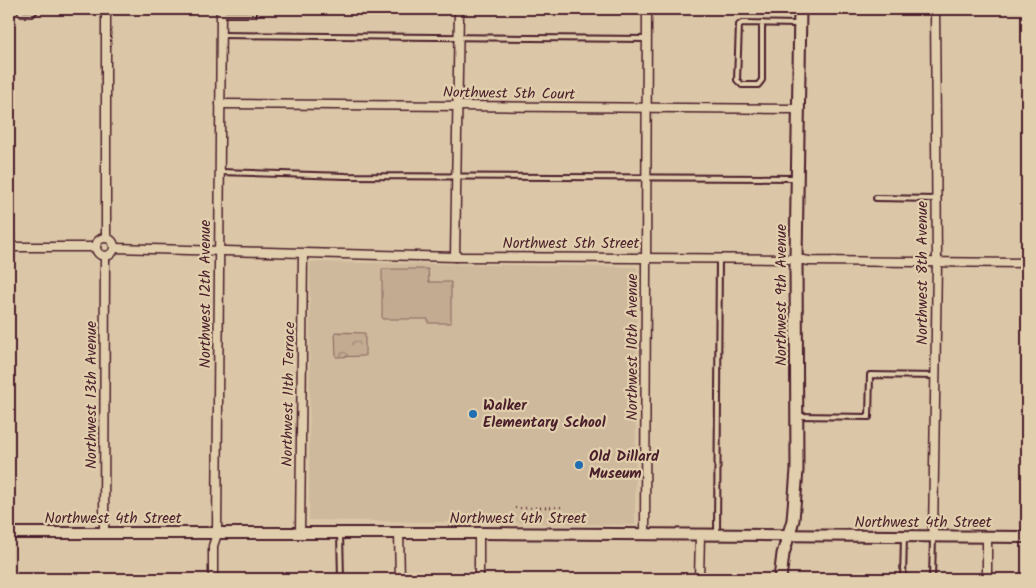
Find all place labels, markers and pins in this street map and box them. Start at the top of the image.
place label: Walker Elementary School [483,394,606,435]
marker: Walker Elementary School [467,408,479,420]
place label: Old Dillard Museum [589,445,660,486]
marker: Old Dillard Museum [573,459,585,471]

